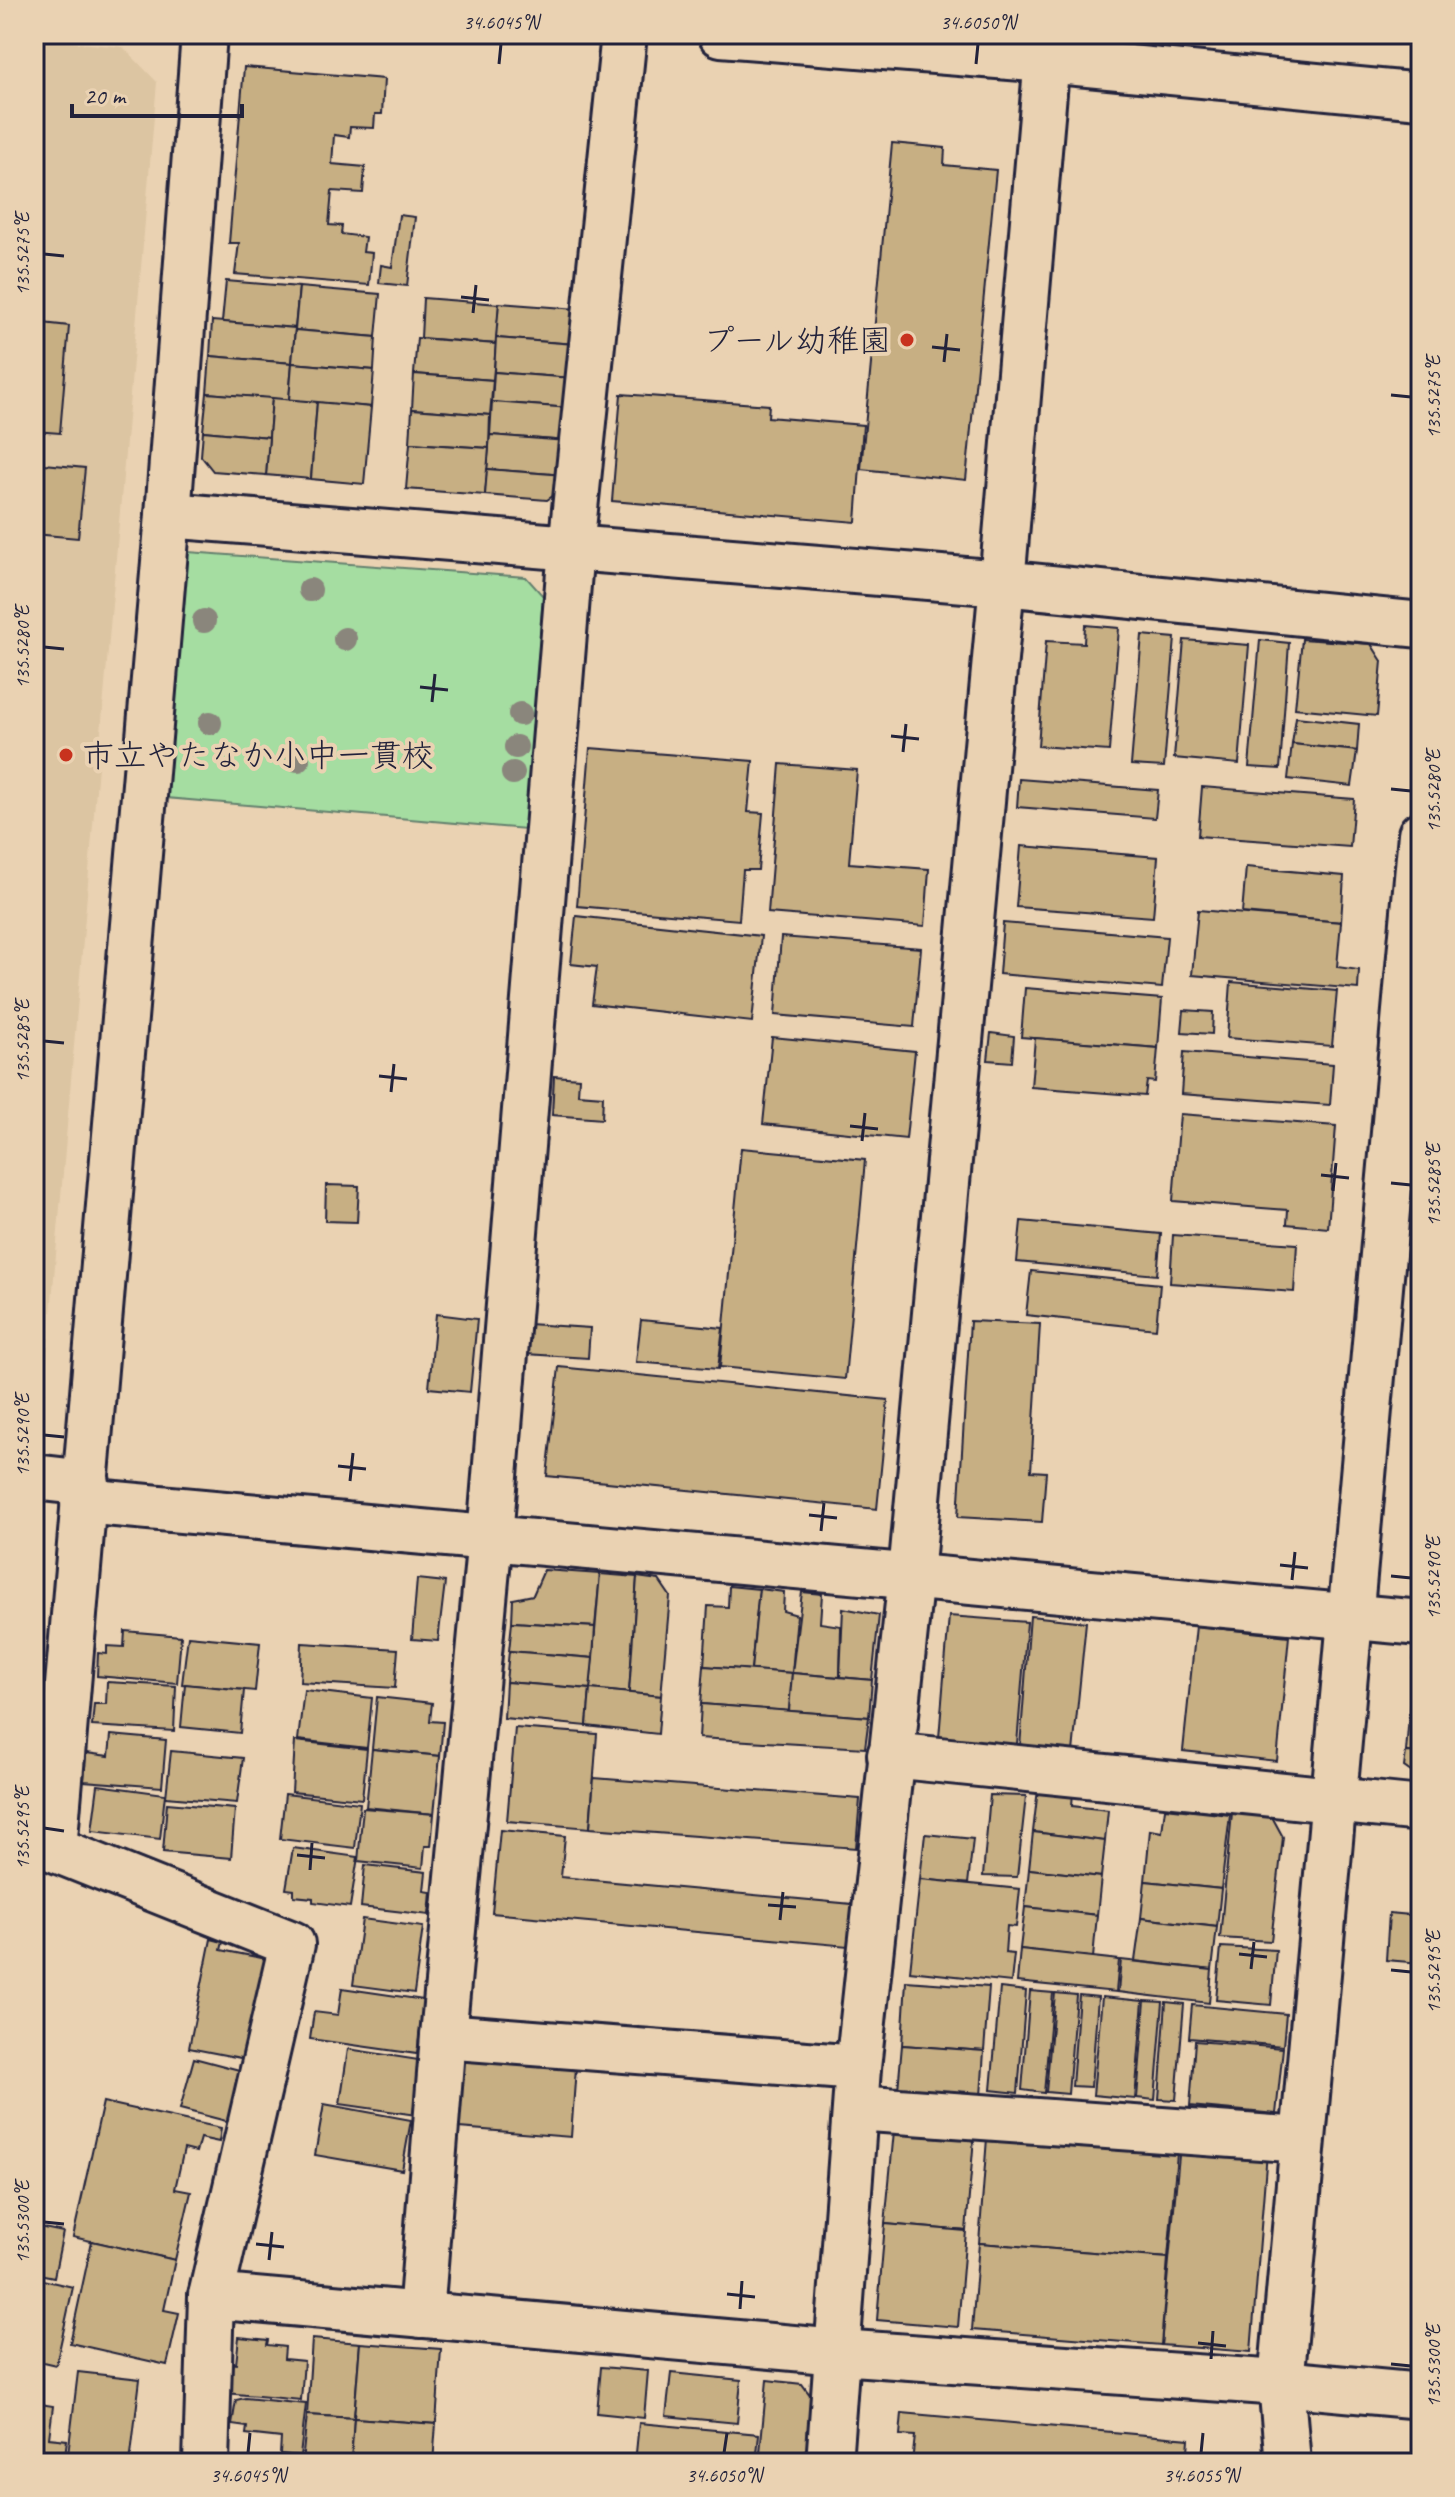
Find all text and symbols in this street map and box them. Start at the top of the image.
text: 34.6045°N [463,10,542,35]
text: 34.6050°N [940,10,1019,35]
scale bar [72,68,242,118]
text: 20 m [84,81,127,111]
text: 135.5275°E [10,210,35,296]
place label: プール幼稚園 [703,320,891,361]
marker: プール幼稚園 [898,331,916,349]
text: 135.5275°E [1421,353,1446,439]
text: 135.5280°E [10,603,35,689]
place label: 市立やたなか小中一貫校 [82,735,434,776]
marker: 市立やたなか小中一貫校 [57,746,75,764]
text: 135.5280°E [1421,747,1446,833]
text: 135.5285°E [10,997,35,1083]
text: 135.5285°E [1421,1141,1446,1227]
text: 135.5290°E [10,1391,35,1477]
text: 135.5290°E [1421,1534,1446,1620]
text: 135.5295°E [10,1784,35,1870]
text: 135.5295°E [1421,1928,1446,2014]
text: 135.5300°E [10,2178,35,2264]
text: 135.5300°E [1421,2322,1446,2408]
text: 34.6045°N [210,2463,289,2488]
text: 34.6050°N [686,2463,765,2488]
text: 34.6055°N [1163,2463,1242,2488]

